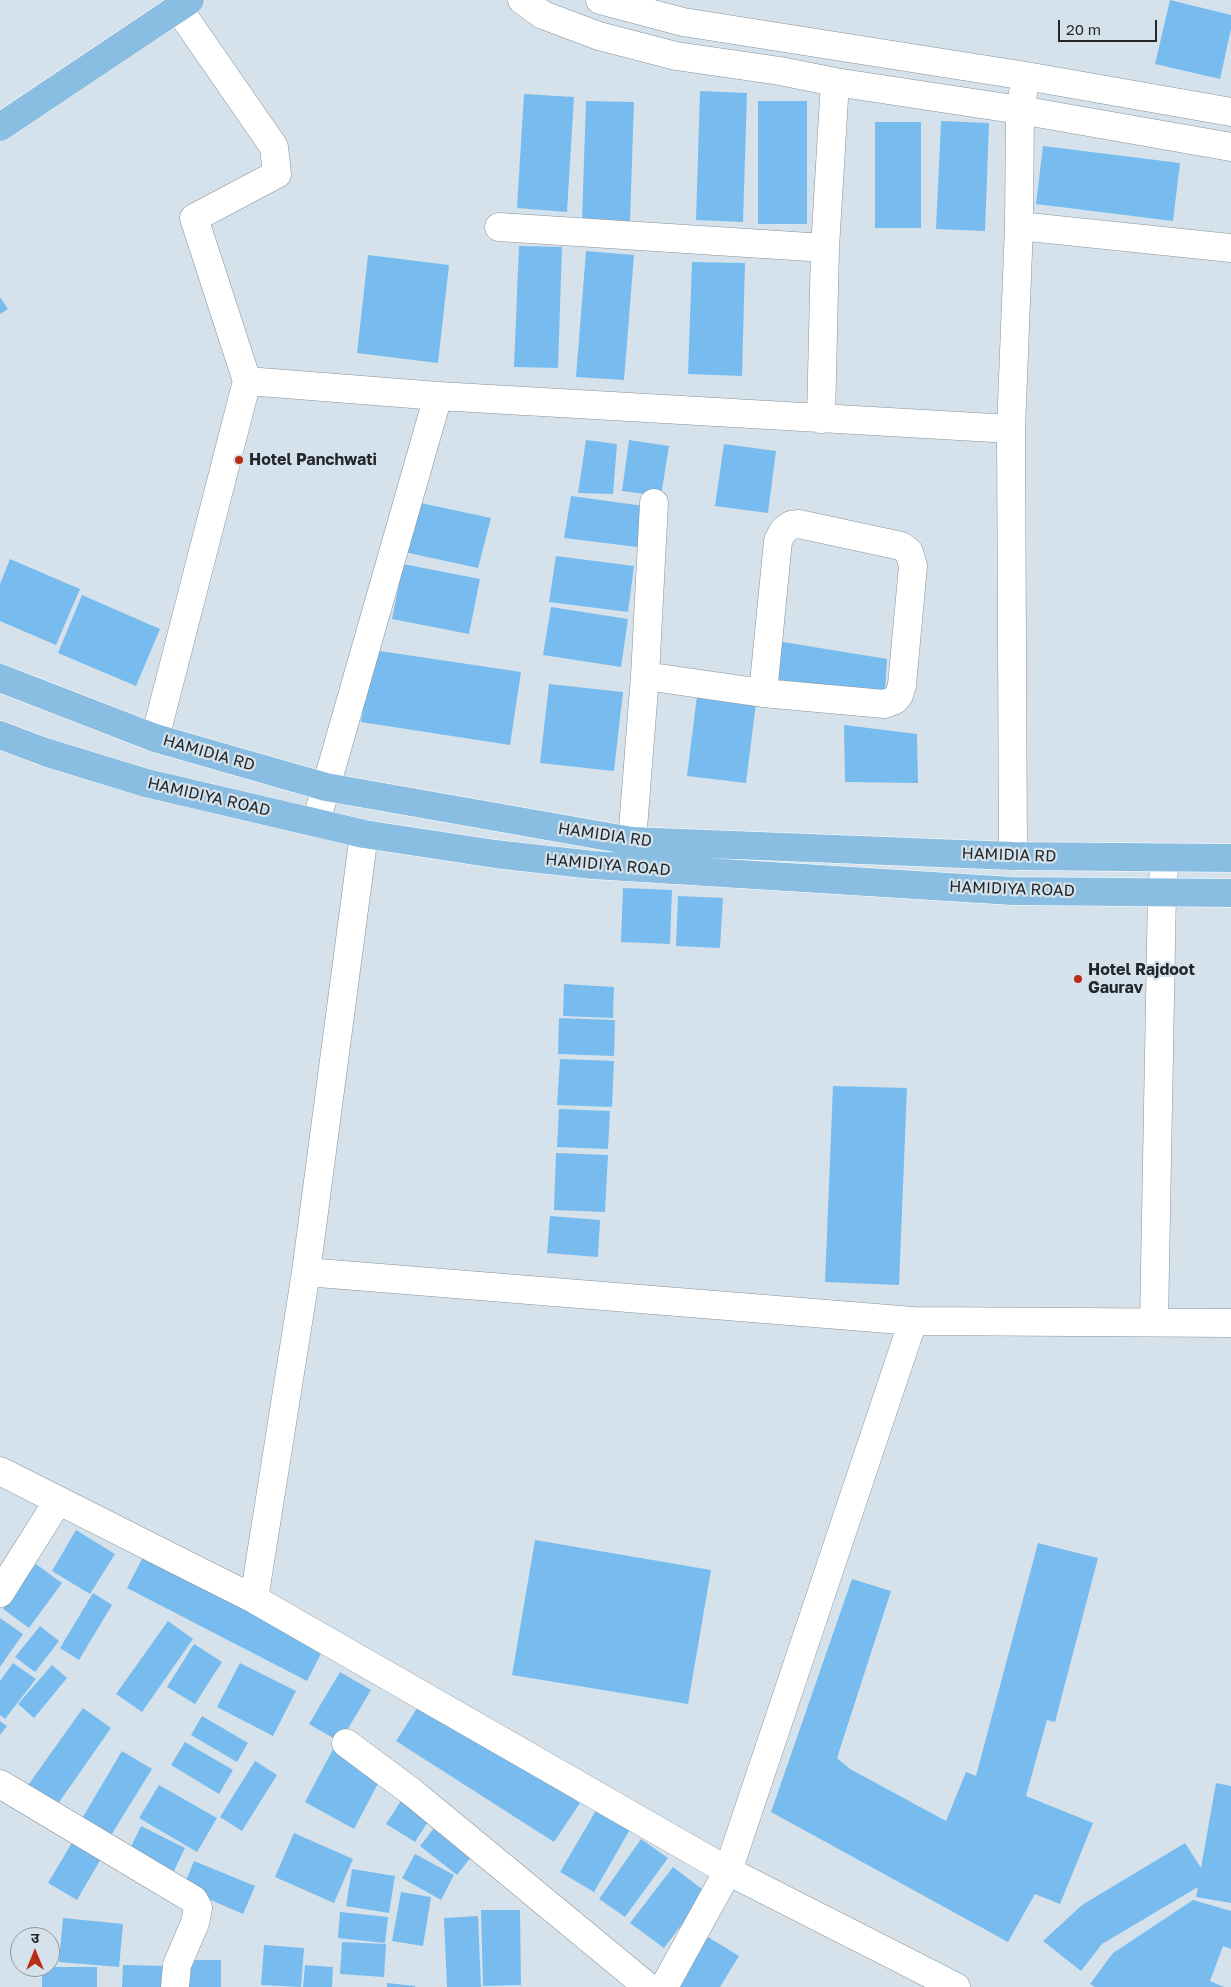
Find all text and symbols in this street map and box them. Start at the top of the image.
scale bar [1061,10,1160,42]
text: 20 m [1066,20,1101,38]
place label: Hotel Panchwati [249,450,377,470]
marker: Hotel Panchwati [233,454,245,466]
street label: HAMIDIA RD [161,731,257,775]
street label: HAMIDIYA ROAD [146,774,272,820]
street label: HAMIDIA RD [557,819,653,851]
street label: HAMIDIA RD [961,844,1057,866]
street label: HAMIDIYA ROAD [545,850,671,880]
street label: HAMIDIYA ROAD [949,877,1075,901]
place label: Hotel Rajdoot Gaurav [1088,960,1195,998]
marker: Hotel Rajdoot Gaurav [1072,973,1084,985]
north arrow [10,1927,60,1977]
text: उ [31,1929,39,1946]

